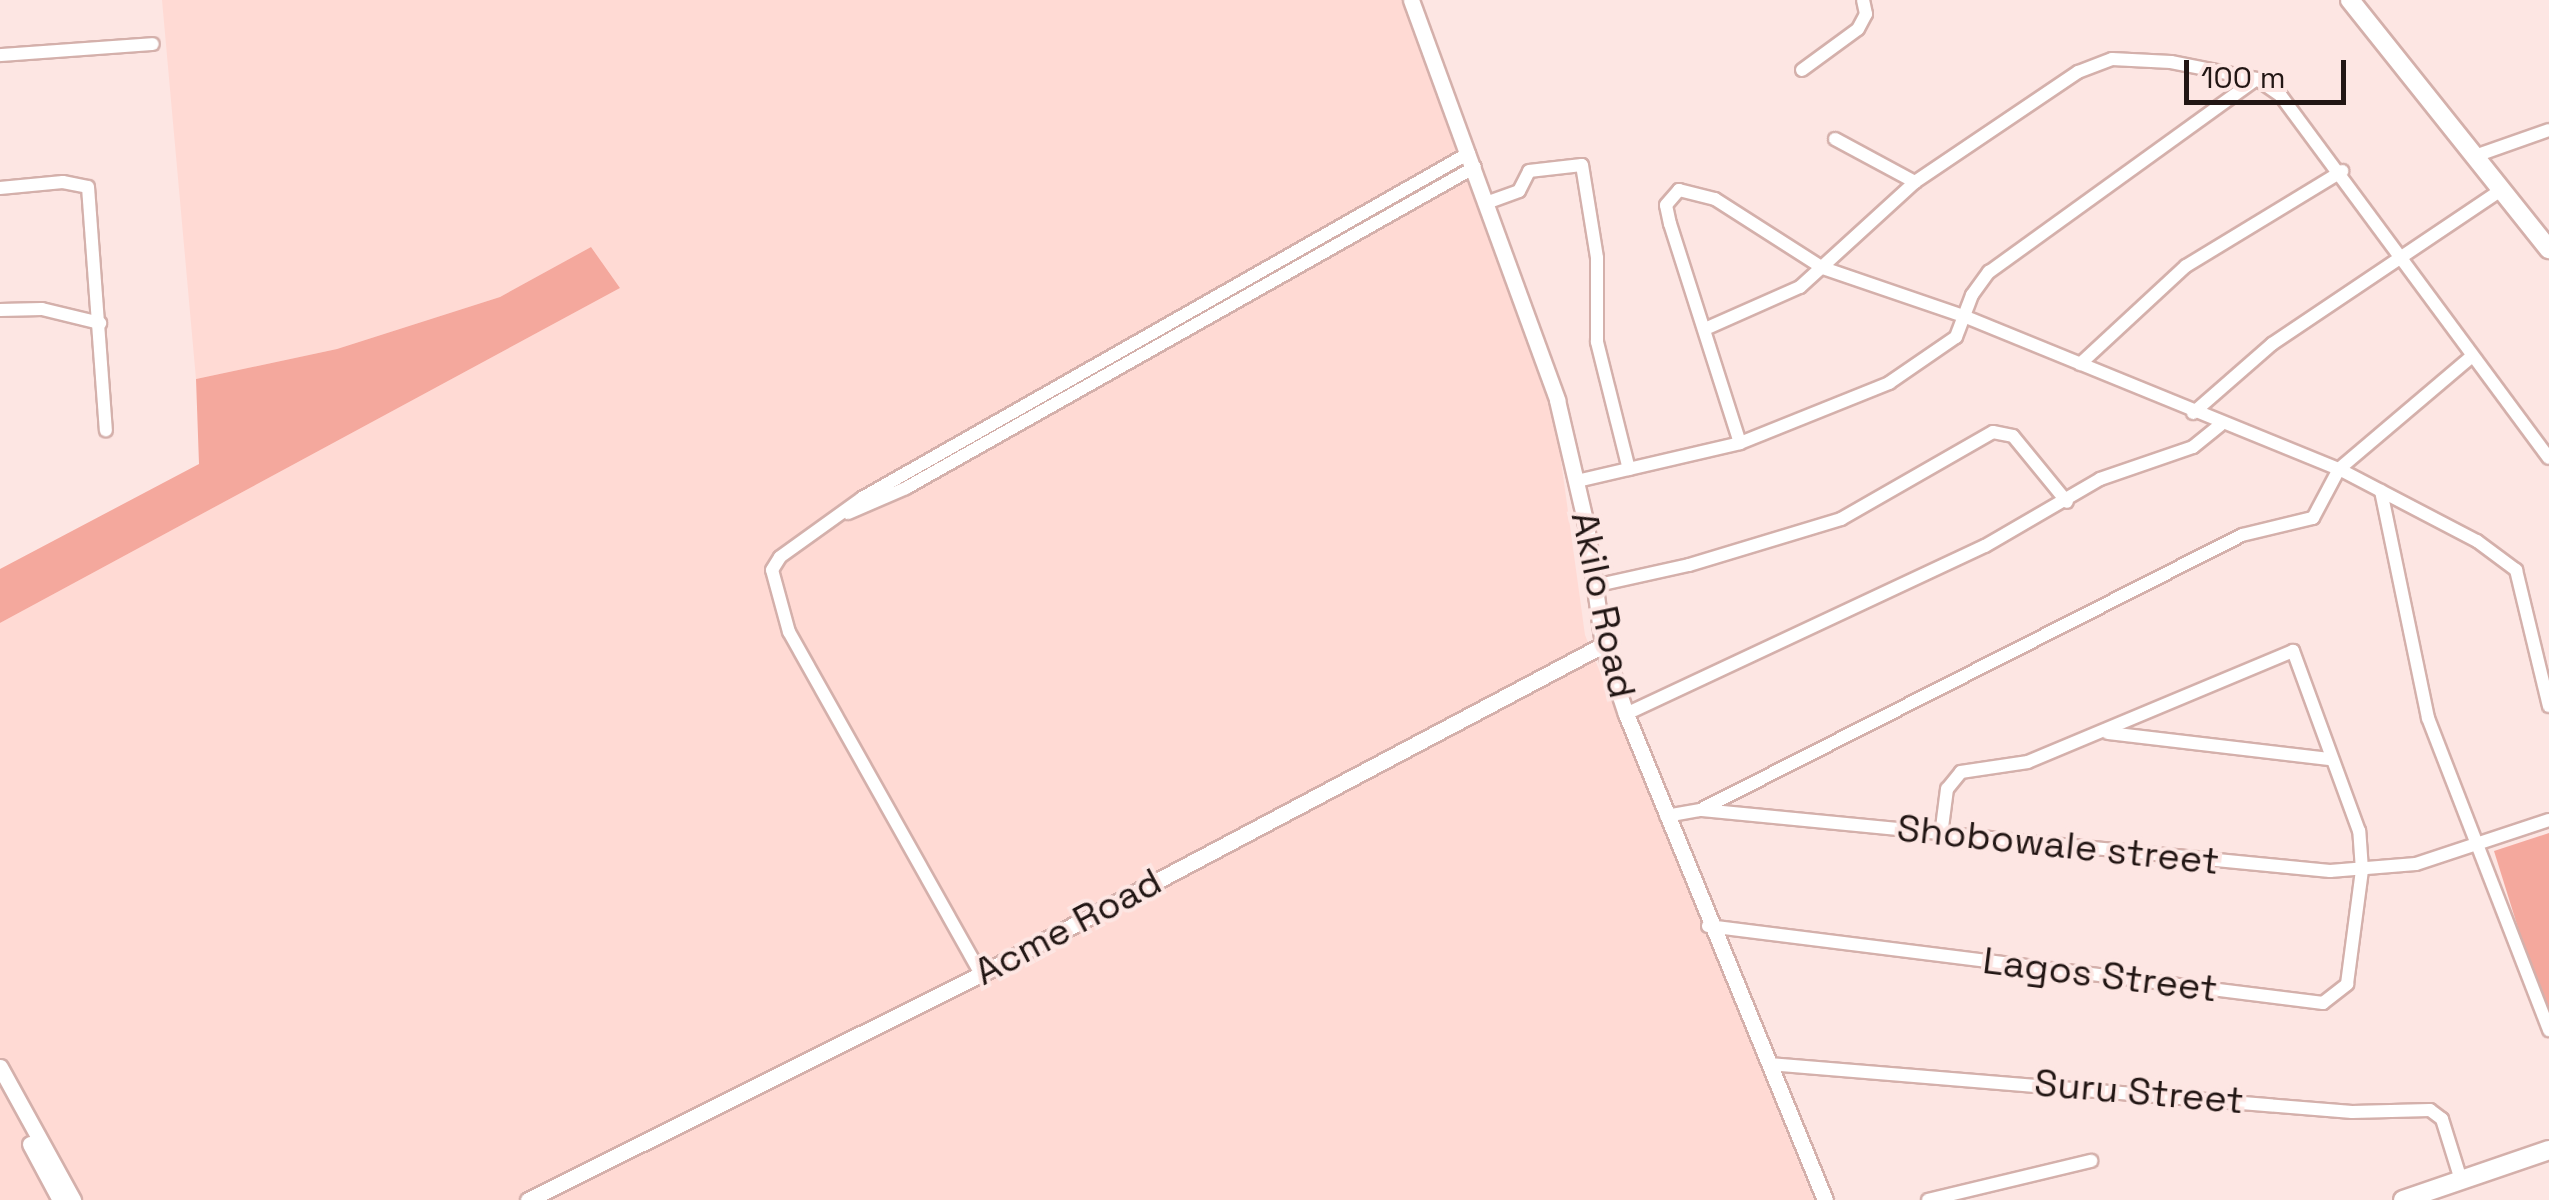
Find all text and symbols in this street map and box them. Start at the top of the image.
scale bar [2189,40,2352,102]
text: 100 m [2201,58,2286,97]
street label: Akilo Road [1561,508,1645,702]
street label: Shobowale street [1895,805,2221,885]
street label: Acme Road [967,859,1169,995]
street label: Lagos Street [1980,938,2220,1012]
street label: Suru Street [2032,1060,2246,1124]

